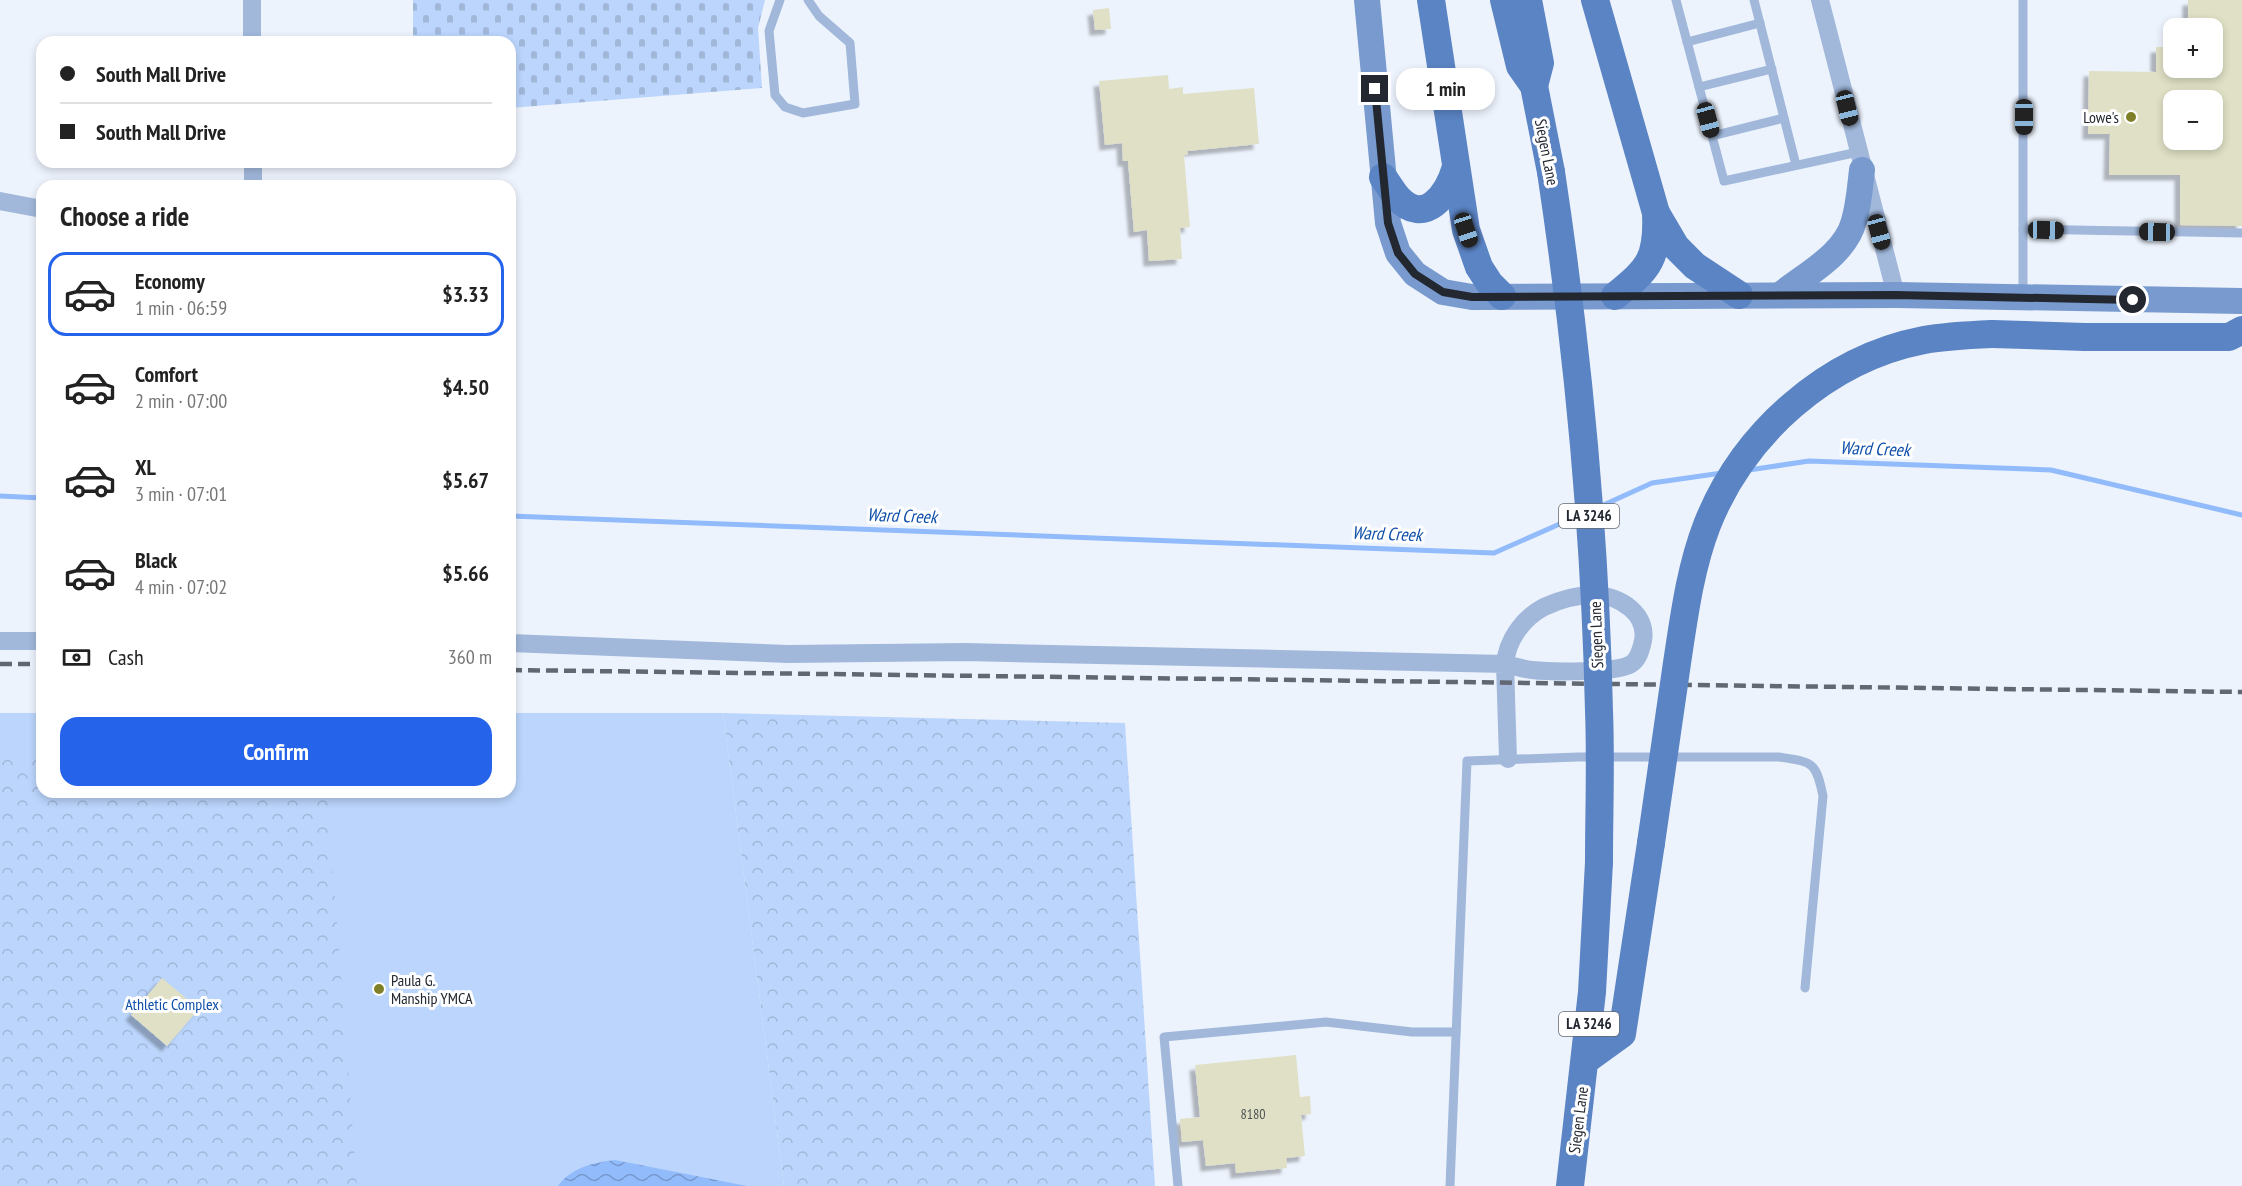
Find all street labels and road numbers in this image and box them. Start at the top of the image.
street label: Siegen Lane [1531,117,1563,187]
road number: LA 3246 [1559,504,1619,528]
street label: Siegen Lane [1585,601,1607,669]
road number: LA 3246 [1559,1012,1619,1036]
street label: Siegen Lane [1564,1085,1592,1155]

